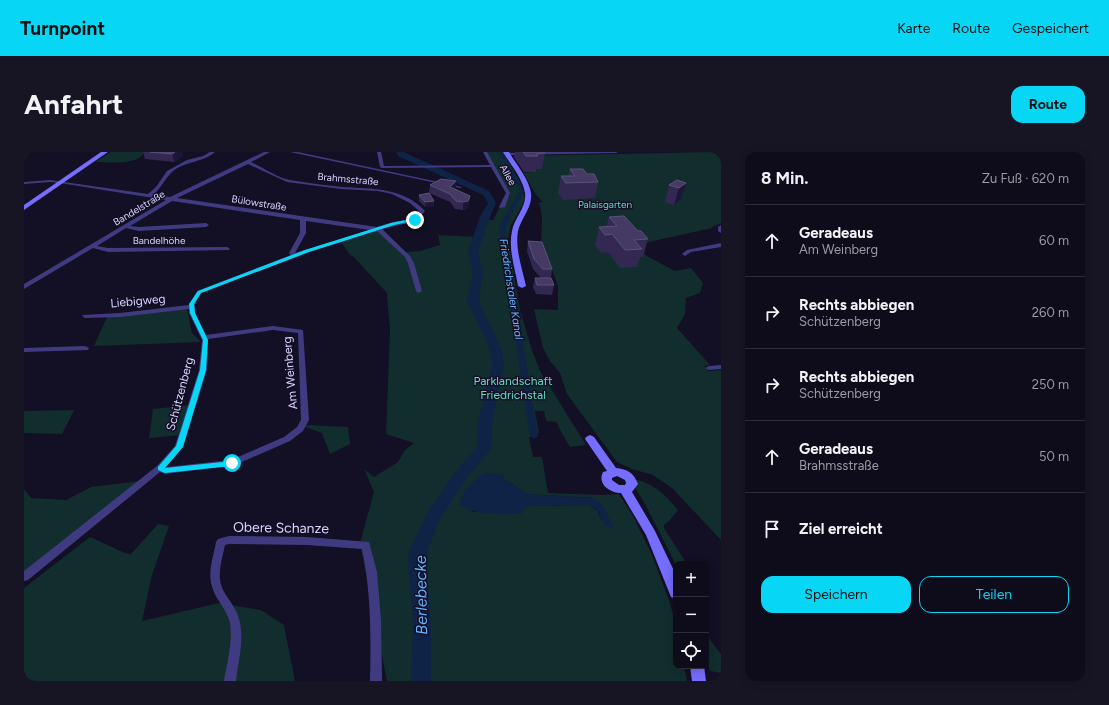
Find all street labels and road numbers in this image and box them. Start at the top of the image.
street label: Allee [497,162,519,188]
street label: Brahmsstraße [317,170,380,188]
street label: Bandelstraße [111,187,168,229]
street label: Bülowstraße [231,192,288,214]
street label: Bandelhöhe [133,234,186,247]
street label: Liebigweg [110,292,166,310]
street label: Am Weinberg [280,336,300,410]
street label: Schützenberg [163,356,197,432]
street label: Obere Schanze [233,519,329,537]

